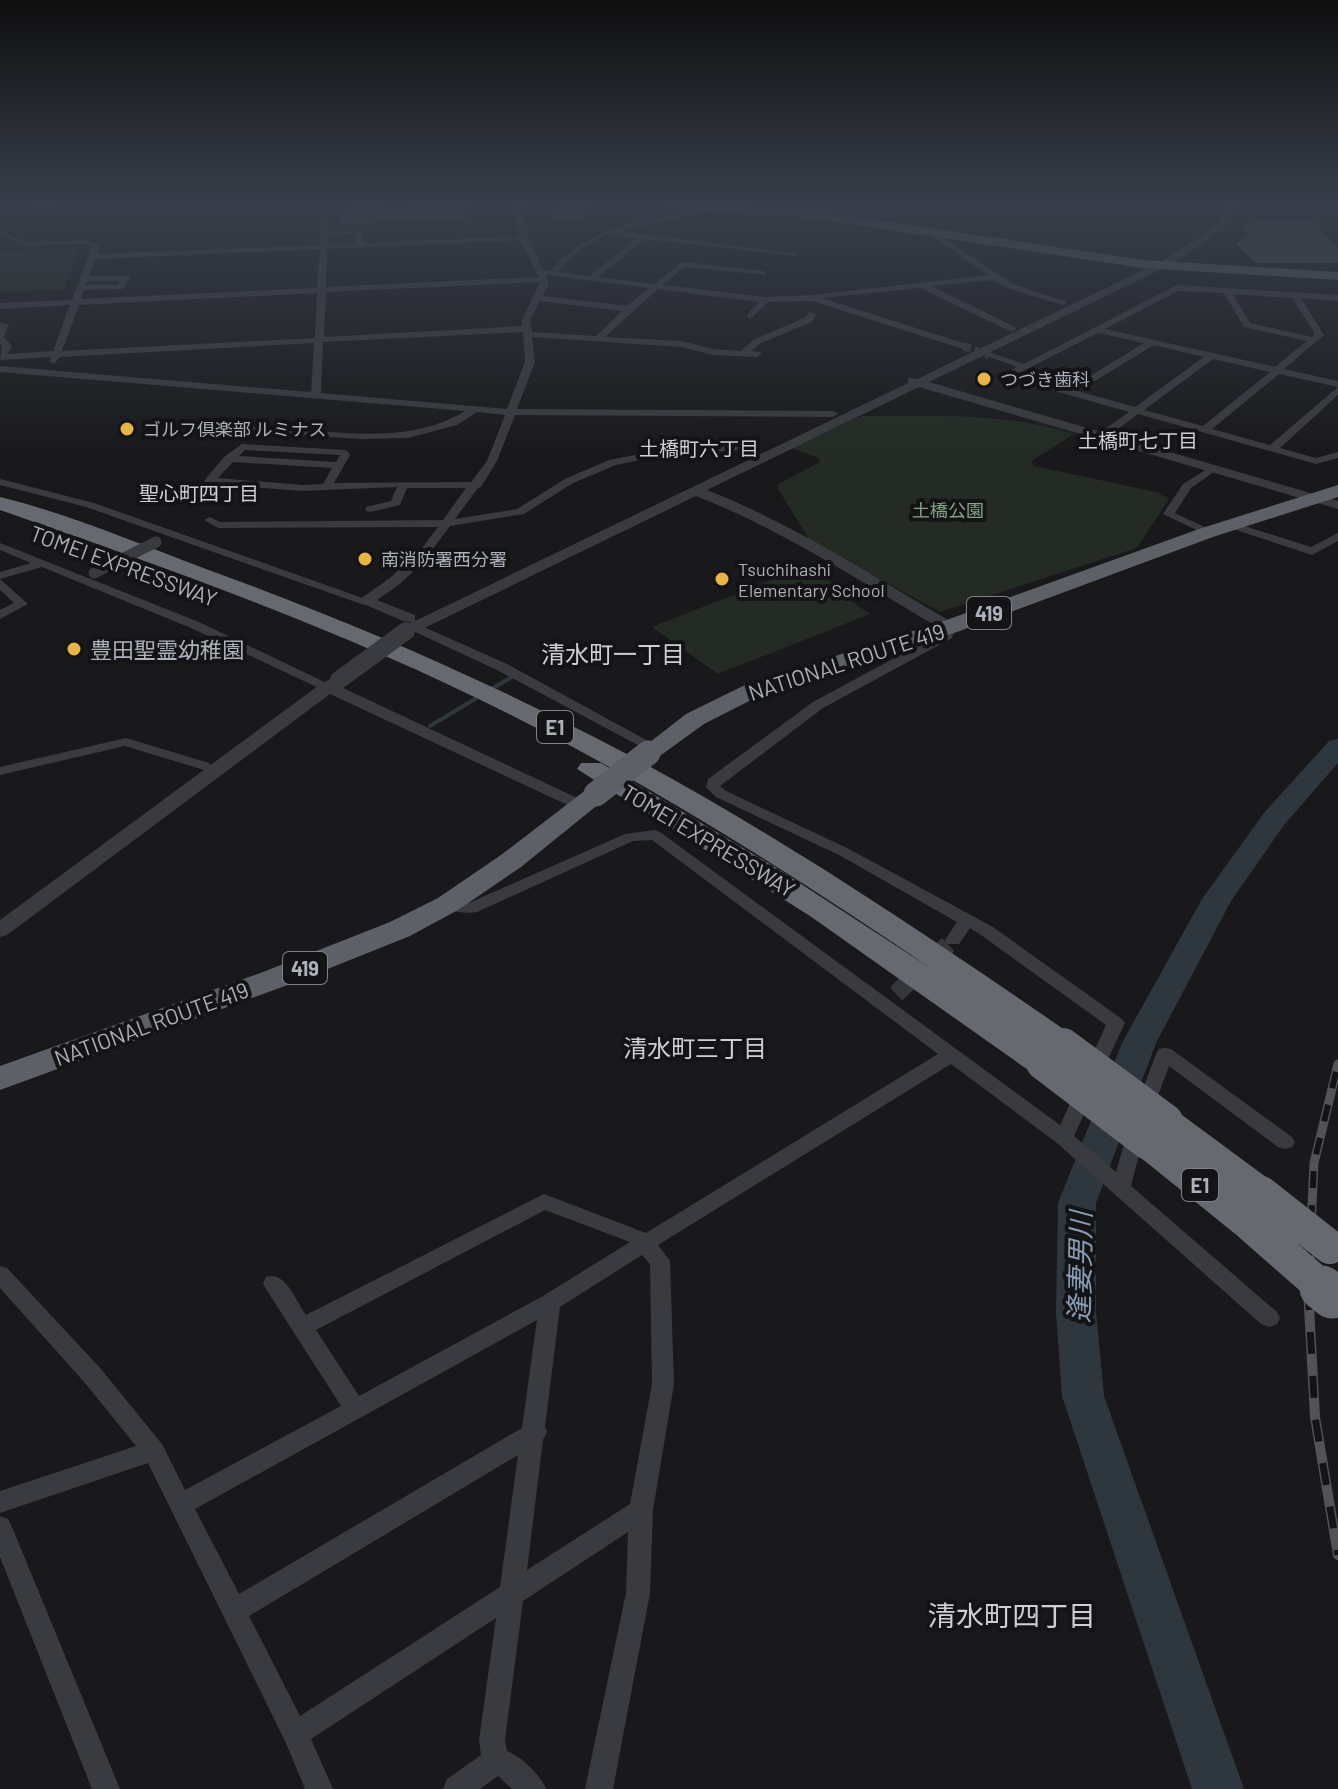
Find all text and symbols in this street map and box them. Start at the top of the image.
place label: つづき歯科 [1000,368,1090,390]
marker: つづき歯科 [975,370,993,388]
place label: ゴルフ倶楽部 ルミナス [143,418,327,440]
marker: ゴルフ倶楽部 ルミナス [118,420,136,438]
district label: 土橋町七丁目 [1078,428,1198,452]
district label: 土橋町六丁目 [639,436,759,460]
district label: 聖心町四丁目 [139,481,259,505]
park label: 土橋公園 [912,499,984,521]
street label: TOMEI EXPRESSWAY [27,519,221,611]
place label: 南消防署西分署 [381,548,507,570]
marker: 南消防署西分署 [356,550,374,568]
place label: Tsuchihashi Elementary School [738,558,885,601]
marker: Tsuchihashi Elementary School [713,570,731,588]
road number: 419 [967,597,1011,629]
street label: NATIONAL ROUTE 419 [745,617,947,705]
place label: 豊田聖霊幼稚園 [90,636,244,662]
district label: 清水町一丁目 [541,639,685,668]
marker: 豊田聖霊幼稚園 [65,640,83,658]
road number: E1 [537,711,573,743]
street label: TOMEI EXPRESSWAY [618,778,800,902]
road number: 419 [283,952,327,984]
street label: NATIONAL ROUTE 419 [50,976,252,1070]
district label: 清水町三丁目 [623,1033,767,1062]
road number: E1 [1182,1169,1218,1201]
water label: 逢妻男川 [1061,1208,1097,1323]
district label: 清水町四丁目 [928,1598,1096,1632]

